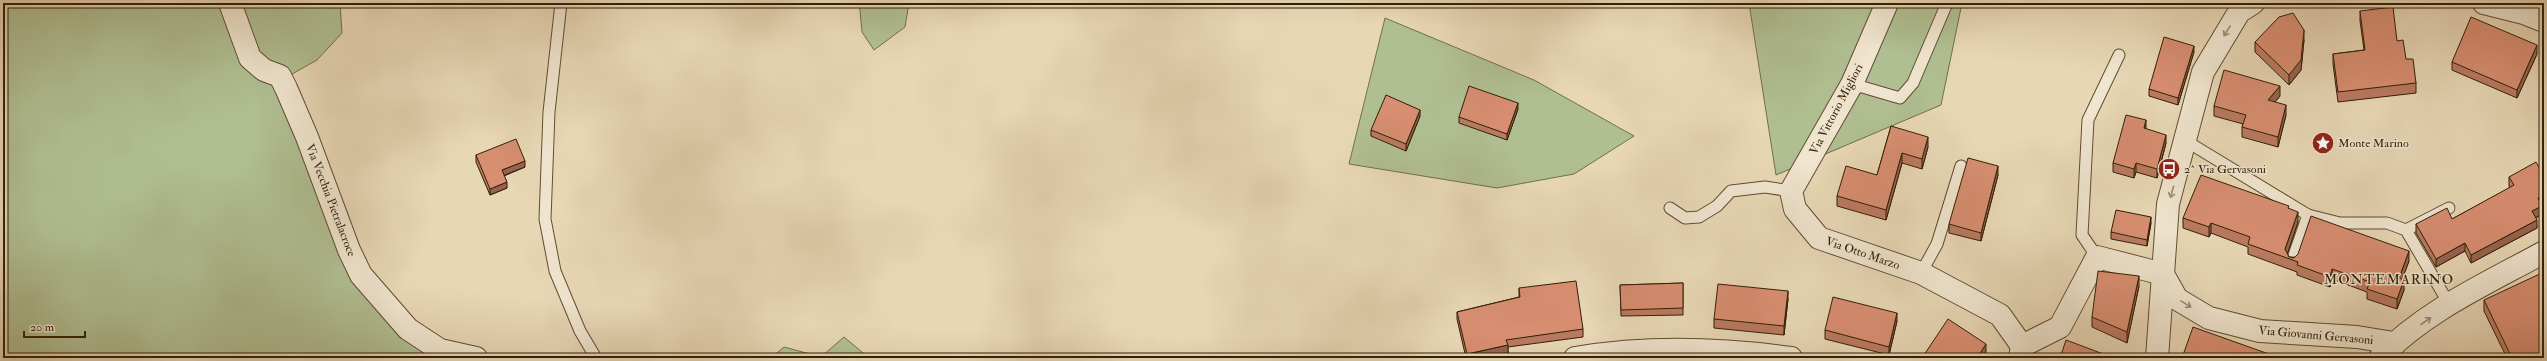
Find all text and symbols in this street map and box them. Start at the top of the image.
one-way arrow [2223,25,2231,36]
street label: Via Vittorio Migliori [1806,61,1867,157]
place icon: Monte Marino [2310,130,2336,156]
place label: Monte Marino [2338,136,2409,151]
street label: Via Vecchia Pietralacroce [302,142,359,259]
bus stop icon: 2^ Via Gervasoni [2156,156,2182,182]
place label: 2^ Via Gervasoni [2184,162,2266,177]
one-way arrow [2167,185,2175,198]
street label: Via Otto Marzo [1824,234,1902,273]
district label: MONTEMARINO [2324,271,2454,288]
one-way arrow [2180,300,2191,308]
scale bar [24,313,85,339]
one-way arrow [2420,317,2431,325]
text: 20 m [30,320,55,335]
street label: Via Giovanni Gervasoni [2258,323,2374,348]

